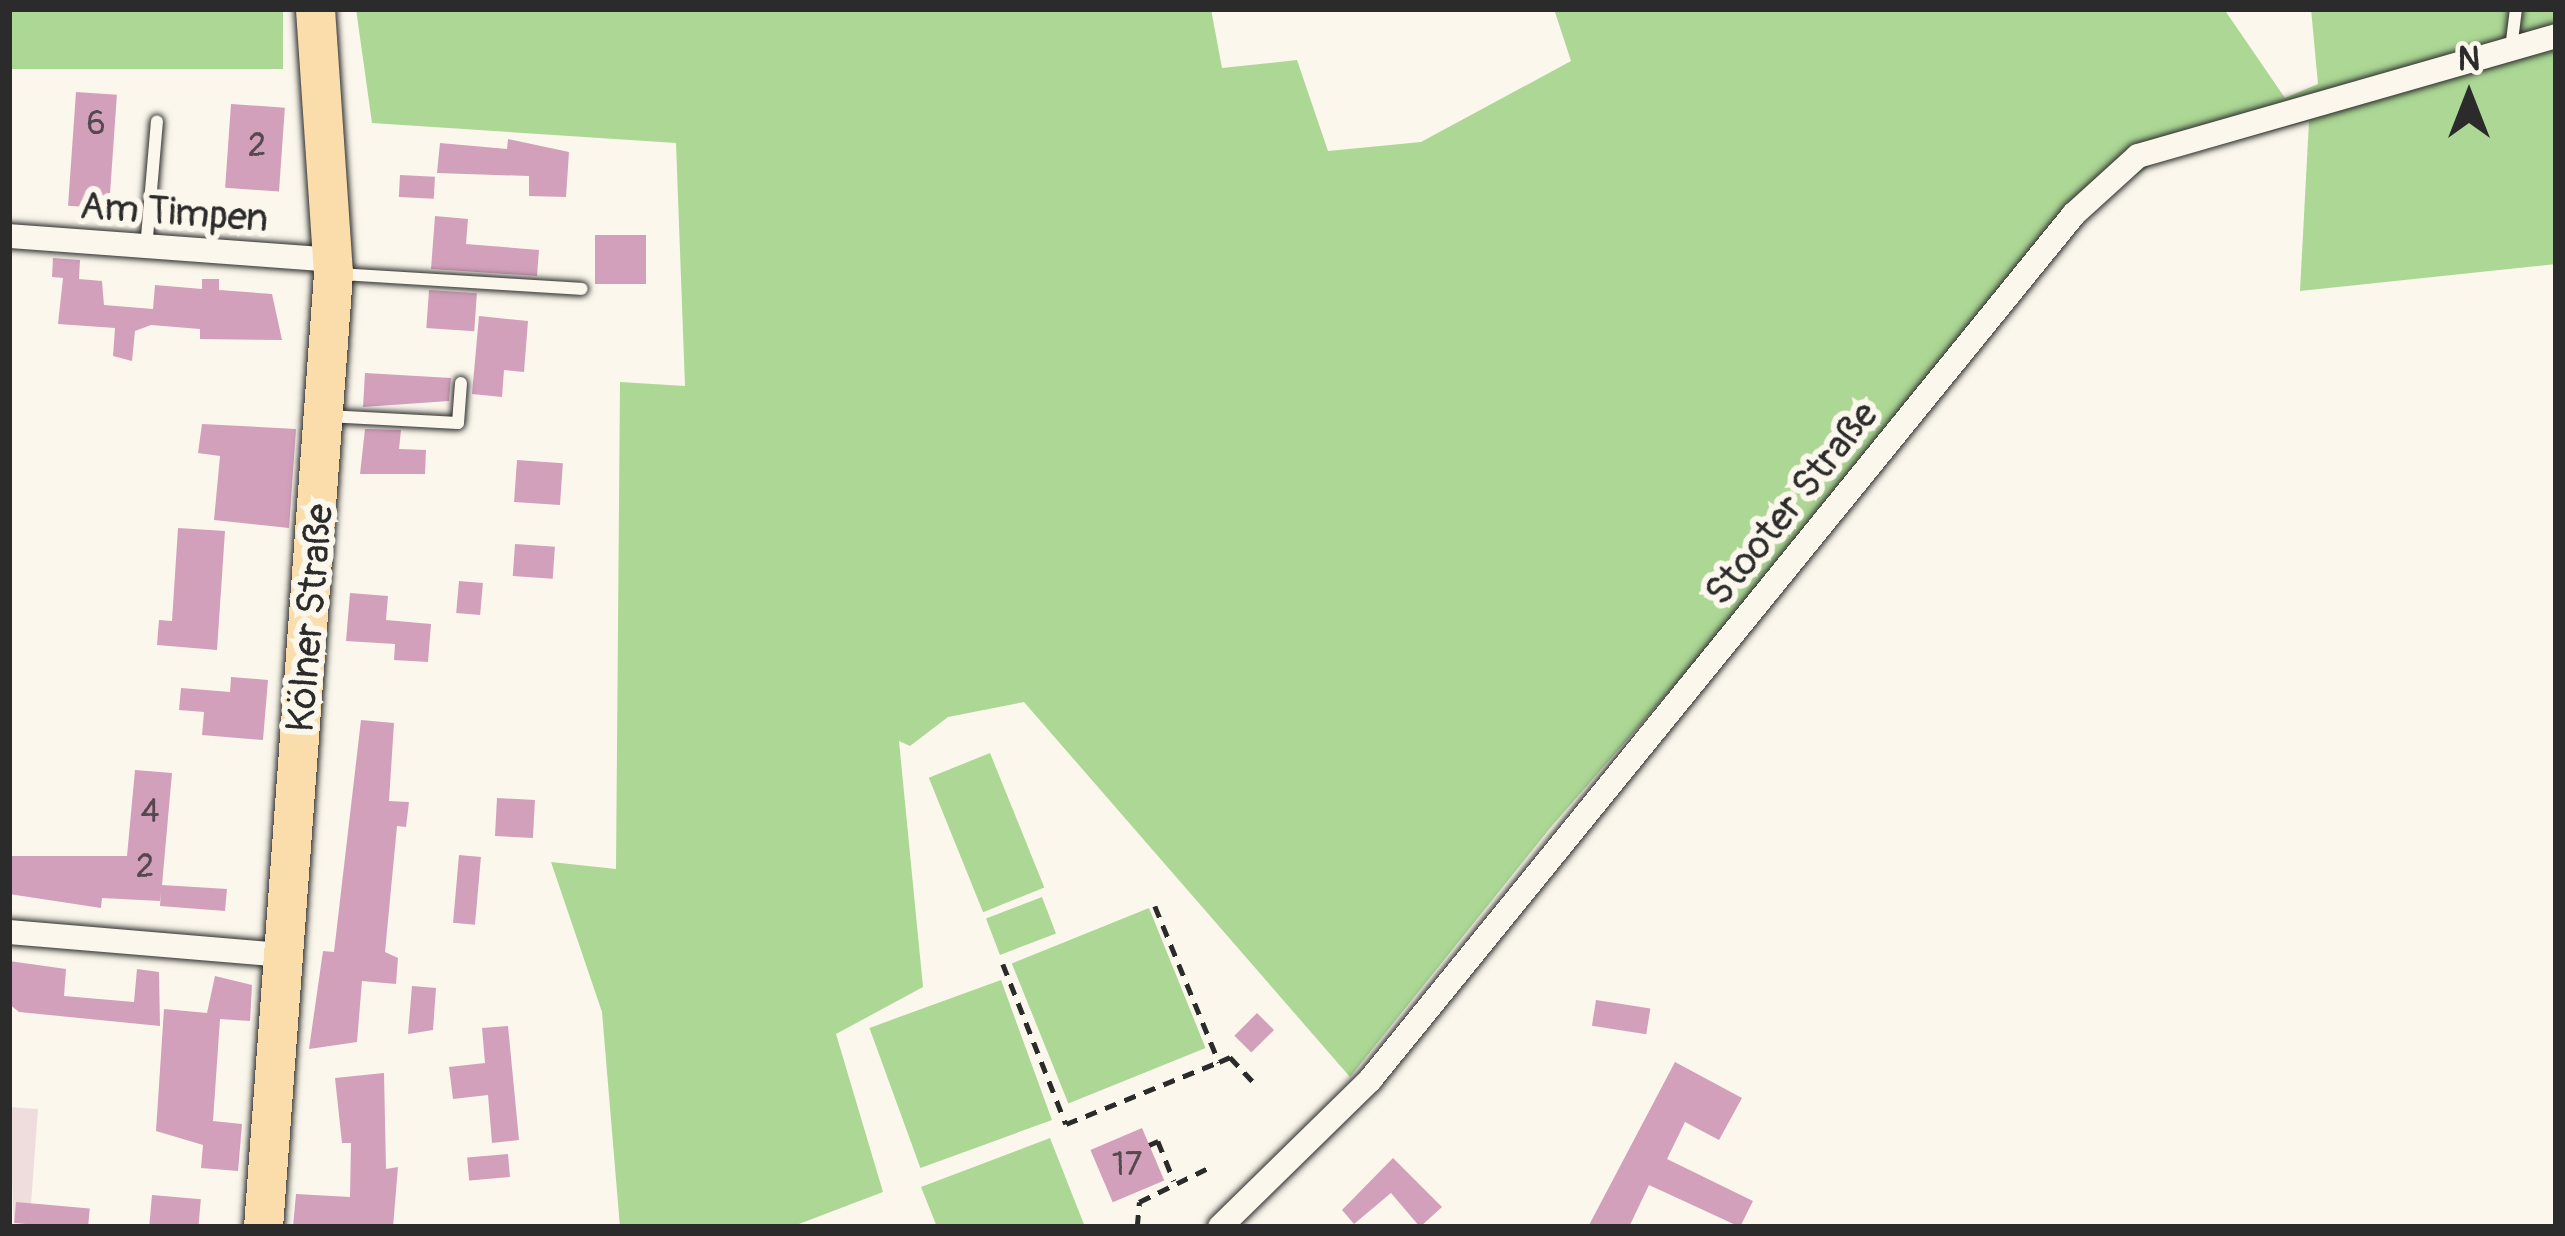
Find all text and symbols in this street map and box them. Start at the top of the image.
north arrow [2409,36,2529,156]
text: N [2458,39,2480,80]
house number: 6 [86,104,106,144]
house number: 2 [248,126,266,166]
street label: Am Timpen [78,183,270,243]
street label: Stooter Straße [1696,393,1888,615]
street label: Kölner Straße [278,502,344,734]
house number: 4 [140,792,160,832]
house number: 2 [136,847,154,887]
house number: 17 [1112,1145,1142,1185]

